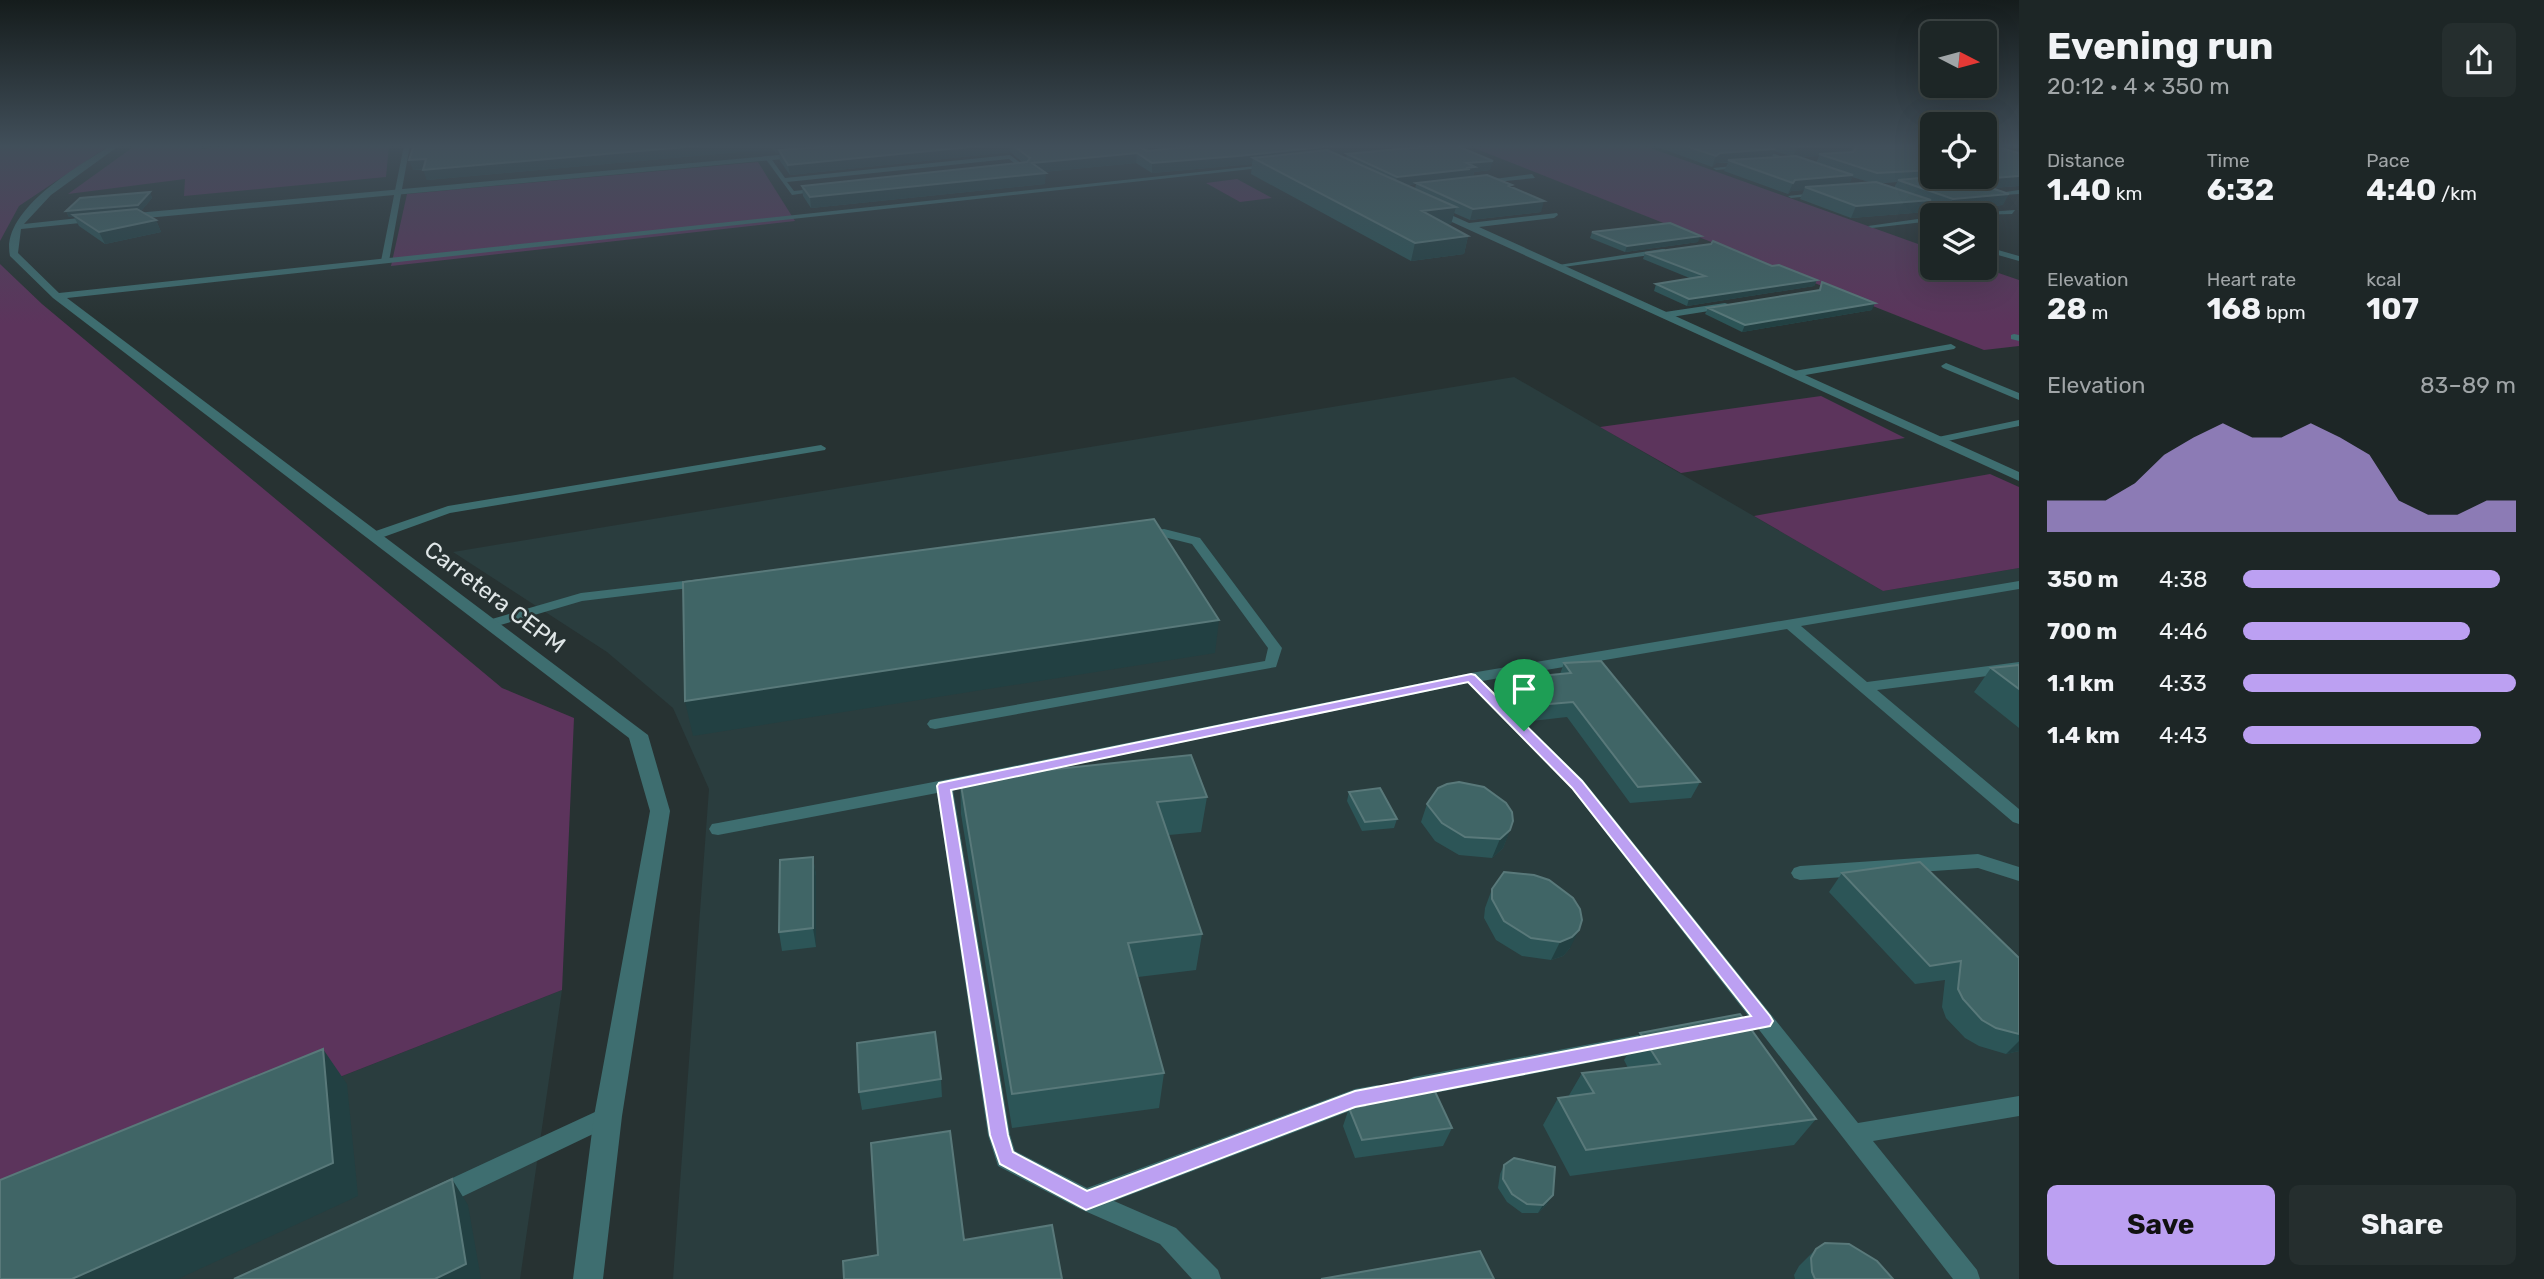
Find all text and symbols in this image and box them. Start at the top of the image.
north arrow [1920,21,1997,98]
map controls [1920,21,1997,280]
text: Evening run [2047,23,2273,69]
button: share [2442,23,2516,97]
text: 20:12 · 4 × 350 m [2047,72,2230,100]
button: locate [1920,112,1997,189]
text: Distance [2047,149,2125,172]
text: Time [2207,149,2250,172]
text: Pace [2366,149,2410,172]
text: 1.40 [2047,172,2111,208]
text: 6:32 [2207,172,2274,208]
text: 4:40 [2366,172,2436,208]
text: km [2111,182,2142,205]
text: /km [2436,182,2477,205]
button: layers [1920,203,1997,280]
text: Elevation [2047,268,2128,291]
text: Heart rate [2207,268,2296,291]
text: kcal [2366,268,2401,291]
text: 28 [2047,291,2087,327]
text: 168 [2207,291,2261,327]
text: 107 [2366,291,2419,327]
text: m [2087,301,2108,324]
text: bpm [2261,301,2306,324]
text: Elevation [2047,371,2146,399]
text: 83–89 m [2420,371,2516,399]
street label: Carretera CEPM [419,535,571,659]
text: 350 m [2047,565,2119,593]
text: 4:38 [2159,565,2208,593]
text: 700 m [2047,617,2117,645]
text: 4:46 [2159,617,2207,645]
pin [1494,659,1554,731]
text: 1.1 km [2047,669,2114,697]
text: 4:33 [2159,669,2207,697]
icon: arrive [1505,670,1543,708]
text: 1.4 km [2047,721,2120,749]
text: 4:43 [2159,721,2207,749]
button: Save [2047,1185,2275,1265]
button: Share [2289,1185,2516,1265]

